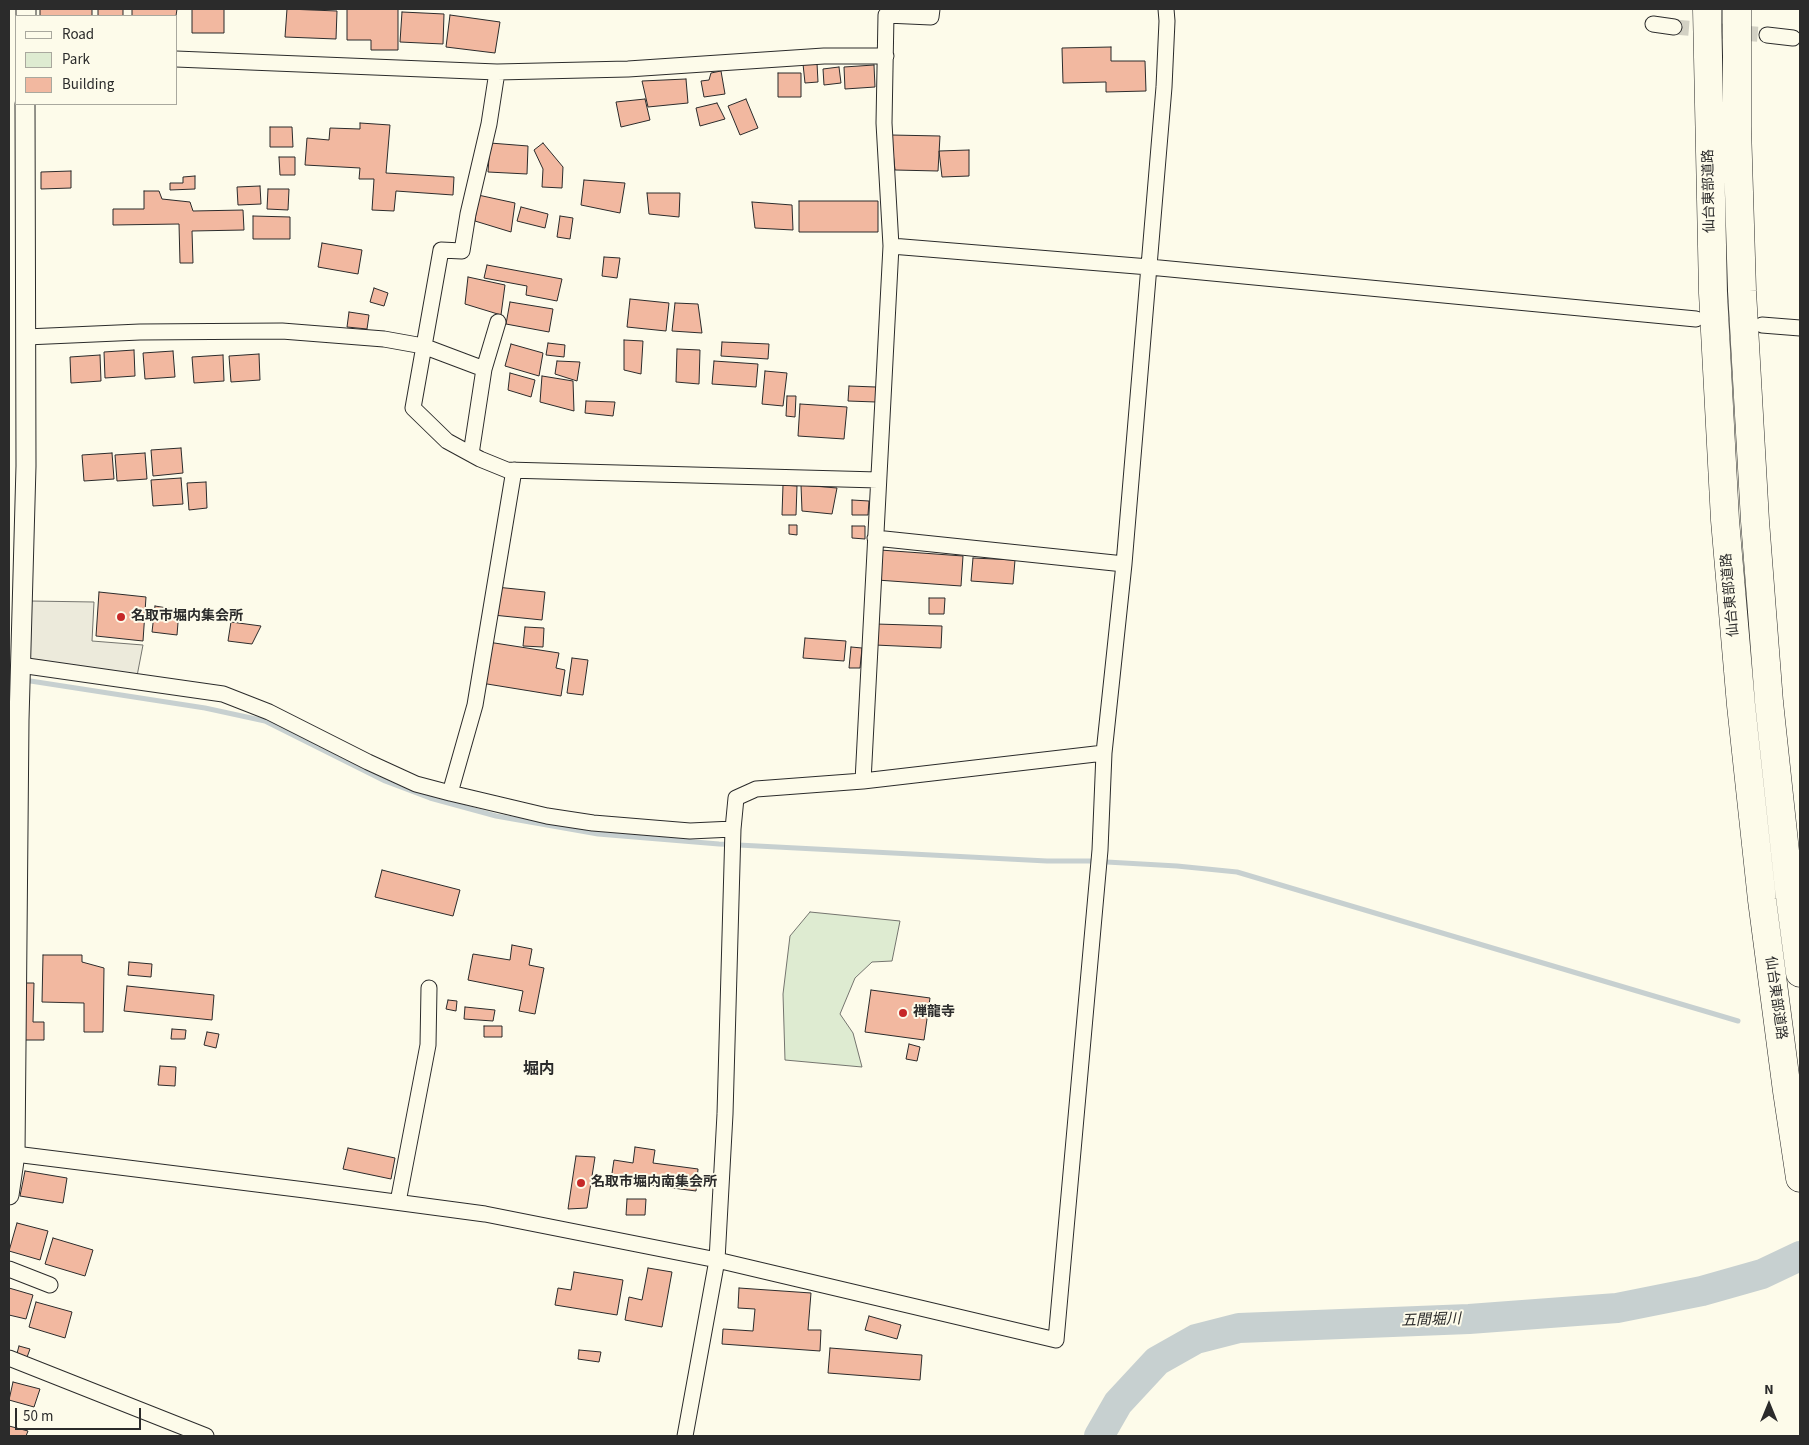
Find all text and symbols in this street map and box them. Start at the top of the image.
legend [15,15,178,105]
text: Road [62,24,94,45]
text: Park [62,49,90,70]
text: Building [62,74,114,95]
street label: 仙台東部道路 [1701,149,1719,233]
street label: 仙台東部道路 [1719,552,1743,638]
place label: 名取市堀内集会所 [131,609,243,625]
marker: 名取市堀内集会所 [115,611,127,623]
street label: 仙台東部道路 [1761,955,1789,1041]
place label: 禅龍寺 [913,1005,955,1021]
marker: 禅龍寺 [897,1007,909,1019]
district label: 堀内 [523,1060,555,1080]
place label: 名取市堀内南集会所 [591,1175,717,1191]
marker: 名取市堀内南集会所 [575,1177,587,1189]
water label: 五間堀川 [1401,1311,1461,1331]
north arrow [1744,1380,1794,1430]
text: N [1764,1380,1774,1400]
scale bar [18,1398,144,1430]
text: 50 m [23,1406,53,1427]

